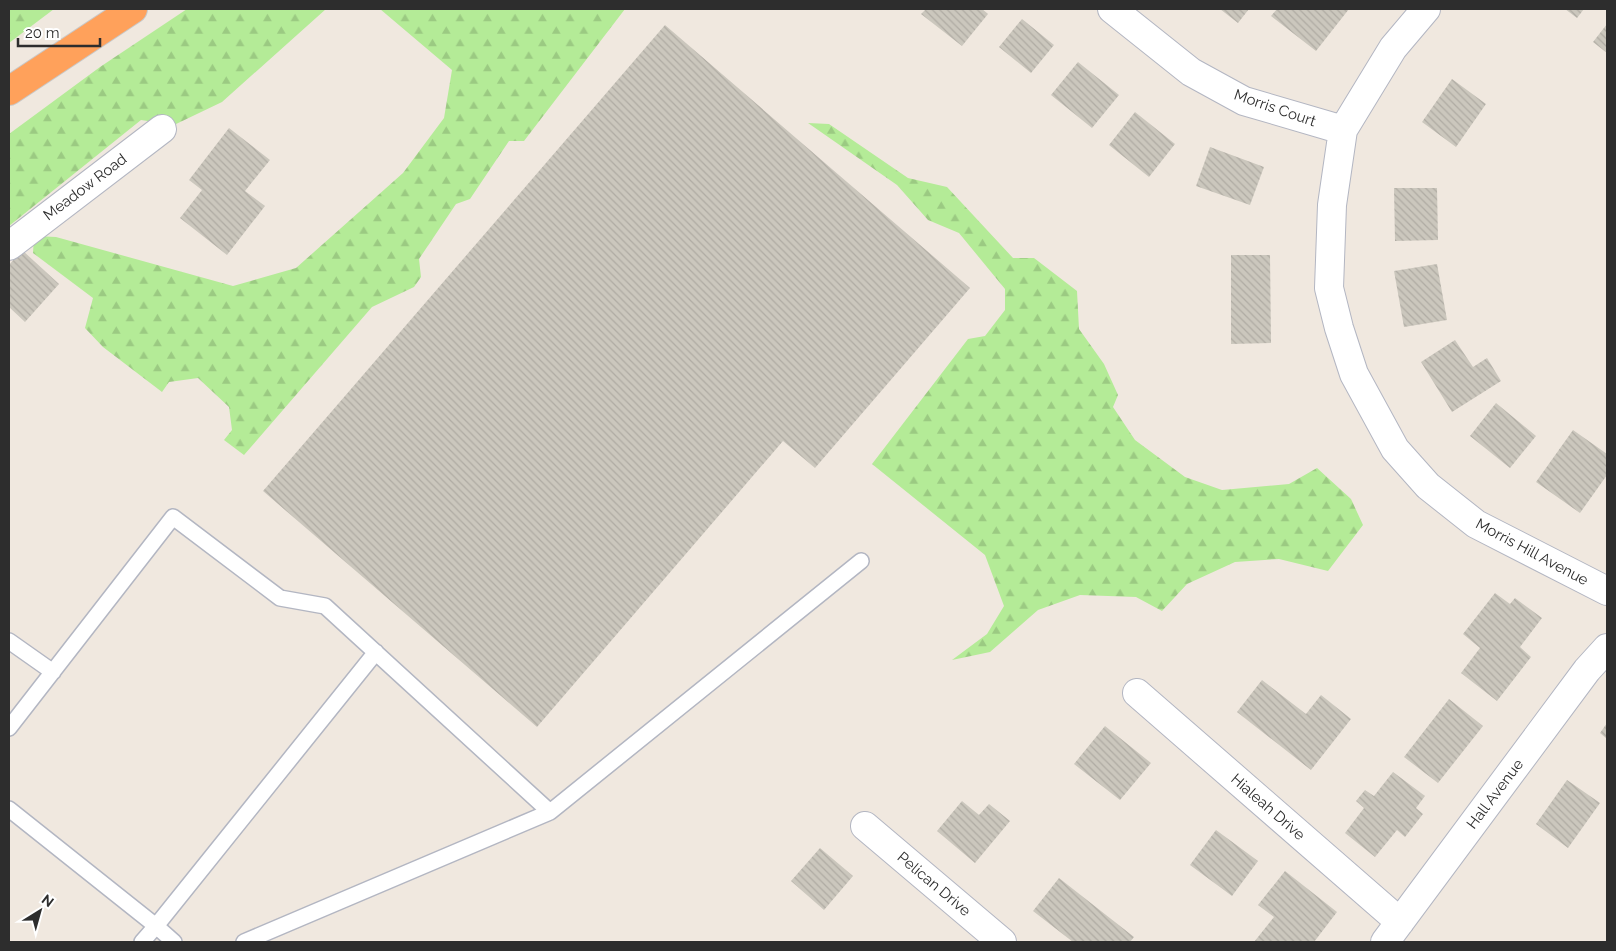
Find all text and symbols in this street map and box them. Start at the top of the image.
scale bar [18,15,100,47]
text: 20 m [25,24,60,42]
street label: Morris Court [1232,86,1318,130]
street label: Meadow Road [40,150,130,224]
street label: Morris Hill Avenue [1473,515,1592,589]
street label: Hall Avenue [1463,755,1527,833]
street label: Hialeah Drive [1227,770,1309,844]
street label: Pelican Drive [894,848,974,920]
north arrow [15,886,65,936]
text: N [39,891,57,910]

